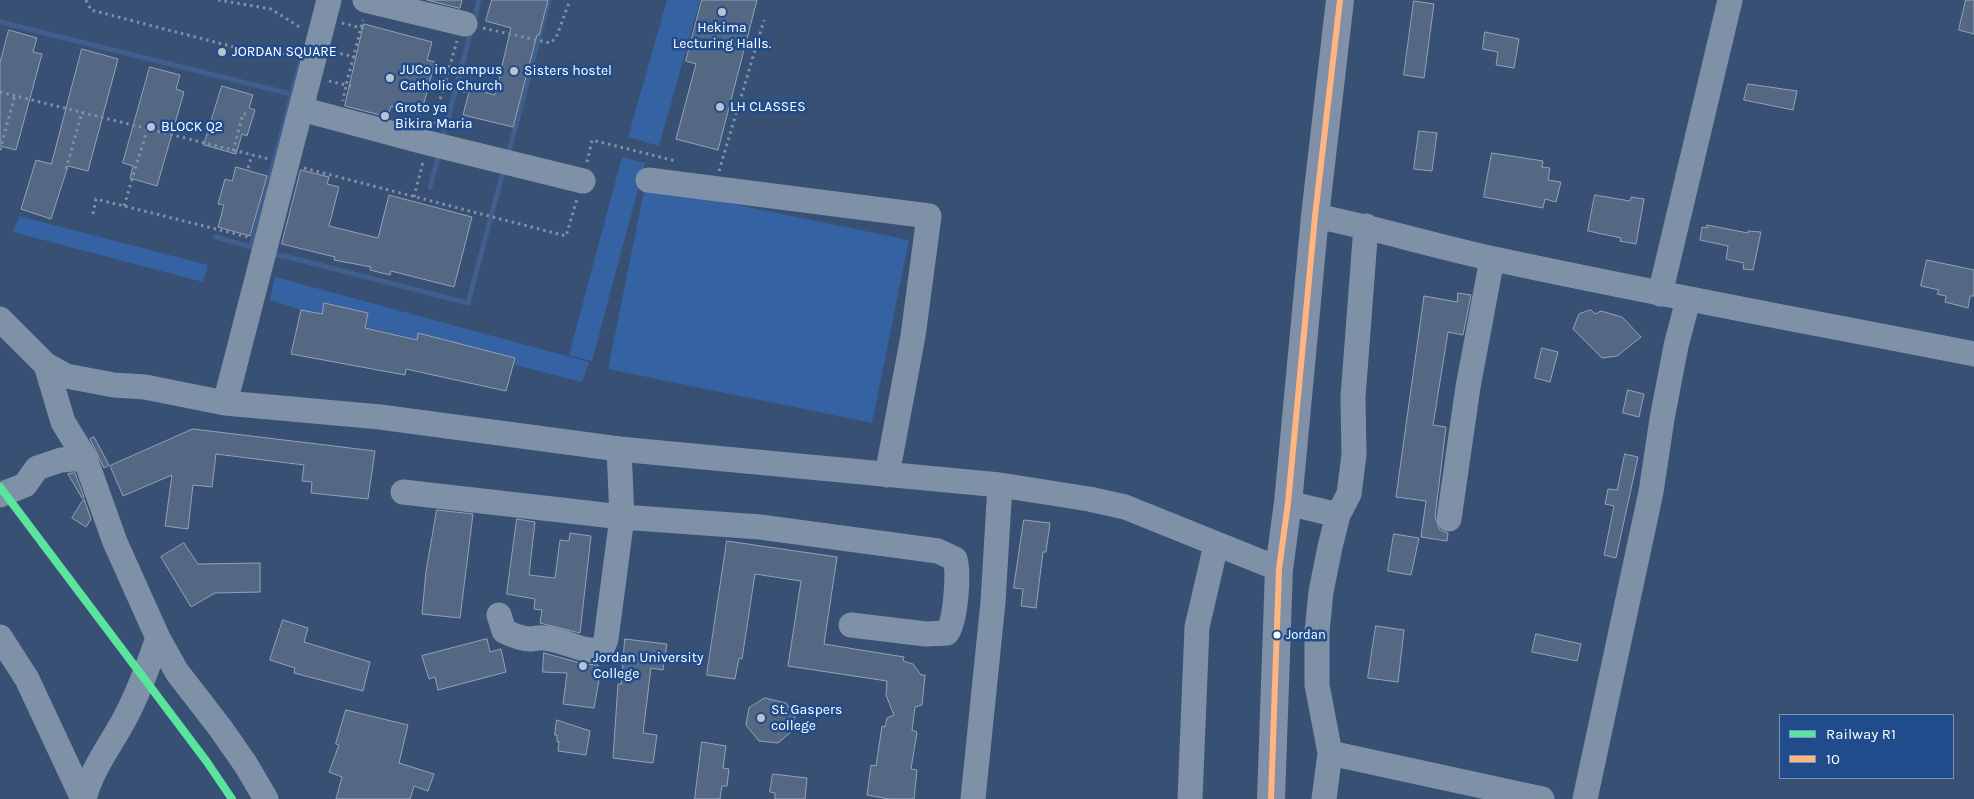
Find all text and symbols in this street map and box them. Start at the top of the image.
marker: Hekima Lecturing Halls. [716,6,728,18]
place label: Hekima Lecturing Halls. [673,20,771,52]
place label: JORDAN SQUARE [232,44,337,60]
marker: JORDAN SQUARE [216,46,228,58]
place label: JUCo in campus Catholic Church [400,62,503,94]
place label: Sisters hostel [524,63,612,79]
marker: Sisters hostel [508,65,520,77]
marker: JUCo in campus Catholic Church [384,72,396,84]
place label: LH CLASSES [730,99,806,115]
place label: Groto ya Bikira Maria [395,100,473,132]
marker: LH CLASSES [714,101,726,113]
marker: Groto ya Bikira Maria [379,110,391,122]
place label: BLOCK Q2 [161,119,223,135]
marker: BLOCK Q2 [145,121,157,133]
place label: Jordan [1286,627,1326,643]
marker: Jordan [1272,630,1282,640]
place label: Jordan University College [593,650,703,682]
marker: Jordan University College [577,660,589,672]
place label: St. Gaspers college [771,702,842,734]
marker: St. Gaspers college [755,712,767,724]
legend [1779,714,1954,779]
text: Railway R1 [1826,725,1896,743]
text: 10 [1826,750,1840,768]

